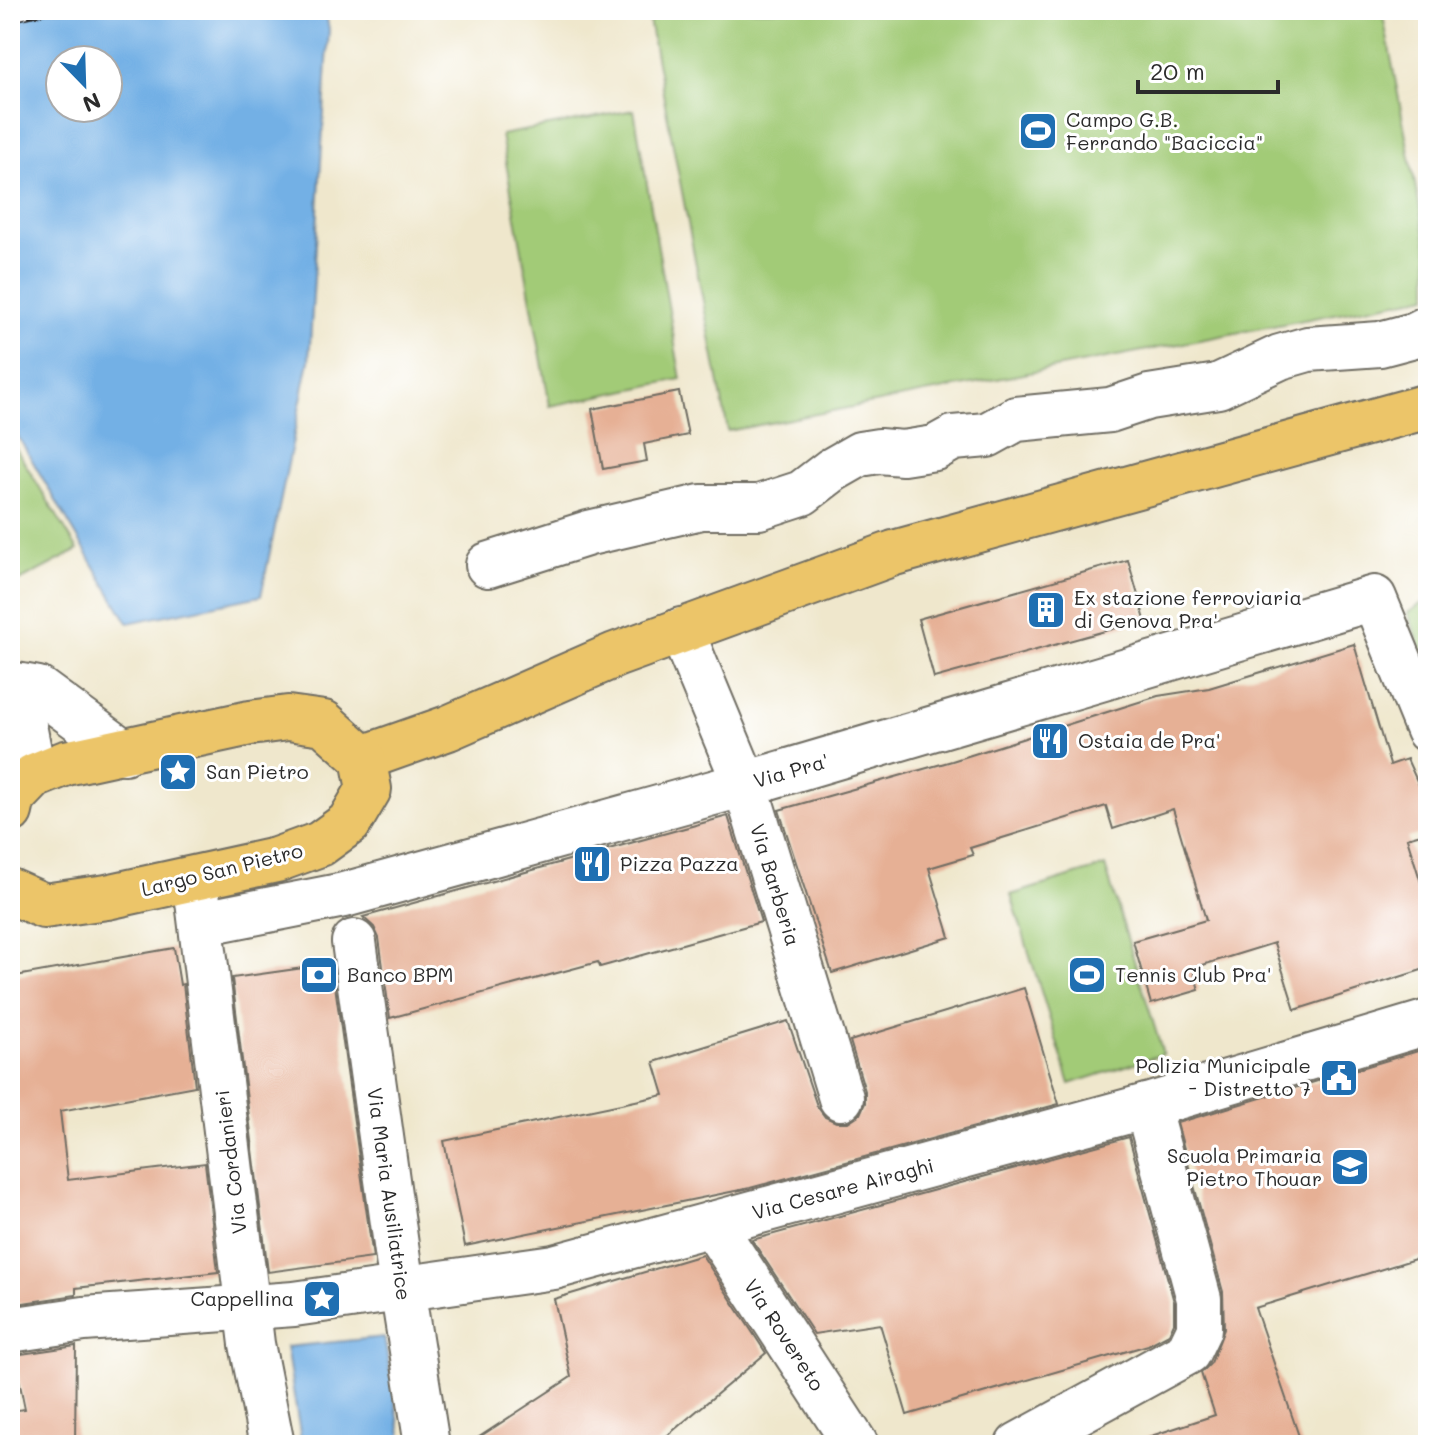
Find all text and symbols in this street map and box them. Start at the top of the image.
north arrow [44,44,124,124]
scale bar [1138,44,1278,94]
text: 20 m [1150,55,1205,86]
text: N [79,86,105,119]
place label: Campo G.B. Ferrando "Baciccia" [1066,106,1263,155]
sports icon: Campo G.B. Ferrando "Baciccia" [1017,110,1059,152]
place label: Ex stazione ferroviaria di Genova Pra' [1074,584,1302,633]
building icon: Ex stazione ferroviaria di Genova Pra' [1025,589,1067,631]
restaurant icon: Ostaia de Pra' [1029,720,1071,762]
place label: Ostaia de Pra' [1078,727,1220,753]
street label: Via Pra' [750,747,831,793]
place icon: San Pietro [157,751,199,793]
place label: San Pietro [206,758,309,784]
street label: Via Barberia [745,820,807,949]
street label: Largo San Pietro [138,836,305,902]
restaurant icon: Pizza Pazza [571,843,613,885]
place label: Pizza Pazza [620,850,739,876]
bank icon: Banco BPM [298,954,340,996]
sports icon: Tennis Club Pra' [1066,954,1108,996]
place label: Banco BPM [347,961,454,987]
place label: Tennis Club Pra' [1115,961,1271,987]
place label: Polizia Municipale - Distretto 7 [1136,1052,1311,1101]
public building icon: Polizia Municipale - Distretto 7 [1318,1057,1360,1099]
street label: Via Maria Ausiliatrice [362,1086,418,1302]
street label: Via Cordanieri [208,1089,252,1236]
place label: Scuola Primaria Pietro Thouar [1167,1142,1322,1191]
school or university icon: Scuola Primaria Pietro Thouar [1329,1146,1371,1188]
street label: Via Cesare Airaghi [749,1151,936,1225]
street label: Via Rovereto [739,1273,831,1396]
place icon: Cappellina [301,1278,343,1320]
place label: Cappellina [191,1285,294,1311]

